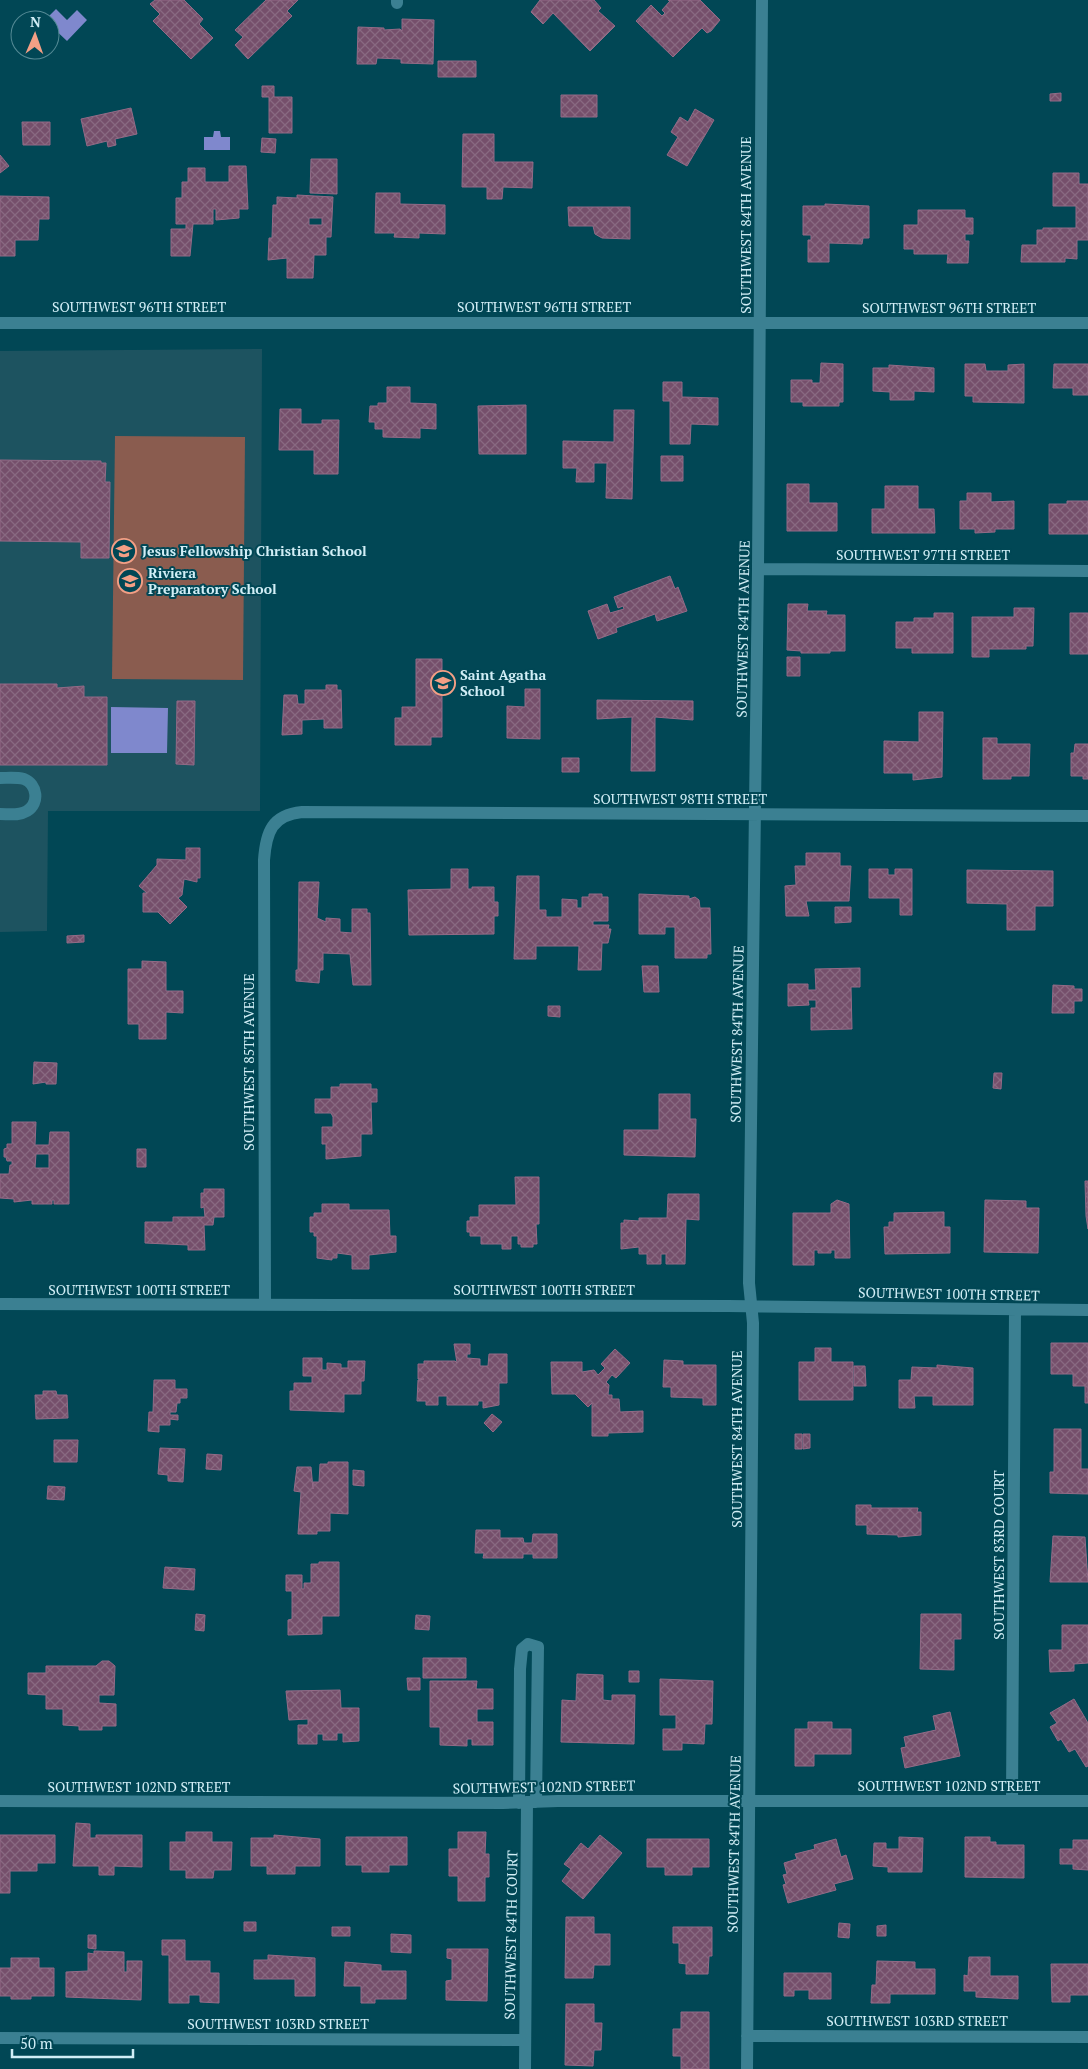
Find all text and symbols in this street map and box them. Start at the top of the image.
north arrow [10,10,60,60]
text: N [30,12,41,31]
street label: SOUTHWEST 84TH AVENUE [736,136,755,314]
street label: SOUTHWEST 96TH STREET [52,297,226,316]
street label: SOUTHWEST 96TH STREET [457,297,631,316]
street label: SOUTHWEST 96TH STREET [862,298,1036,317]
school or university icon: Jesus Fellowship Christian School [111,538,137,564]
street label: SOUTHWEST 84TH AVENUE [731,540,754,718]
place label: Jesus Fellowship Christian School [142,541,367,560]
street label: SOUTHWEST 97TH STREET [836,545,1010,564]
place label: Riviera Preparatory School [148,563,277,598]
school or university icon: Riviera Preparatory School [117,568,143,594]
place label: Saint Agatha School [460,665,546,700]
school or university icon: Saint Agatha School [430,670,456,696]
street label: SOUTHWEST 98TH STREET [593,789,767,808]
street label: SOUTHWEST 84TH AVENUE [725,945,748,1123]
street label: SOUTHWEST 85TH AVENUE [239,973,258,1151]
street label: SOUTHWEST 100TH STREET [48,1280,230,1299]
street label: SOUTHWEST 100TH STREET [453,1280,635,1299]
street label: SOUTHWEST 100TH STREET [858,1282,1040,1305]
street label: SOUTHWEST 84TH AVENUE [727,1350,746,1528]
street label: SOUTHWEST 83RD COURT [989,1470,1008,1640]
street label: SOUTHWEST 84TH AVENUE [722,1755,745,1933]
street label: SOUTHWEST 102ND STREET [452,1775,636,1798]
street label: SOUTHWEST 102ND STREET [858,1776,1041,1795]
street label: SOUTHWEST 102ND STREET [48,1777,231,1796]
street label: SOUTHWEST 84TH COURT [500,1850,521,2020]
street label: SOUTHWEST 103RD STREET [826,2011,1008,2030]
street label: SOUTHWEST 103RD STREET [187,2014,369,2033]
scale bar [12,2026,134,2058]
text: 50 m [20,2033,53,2053]

